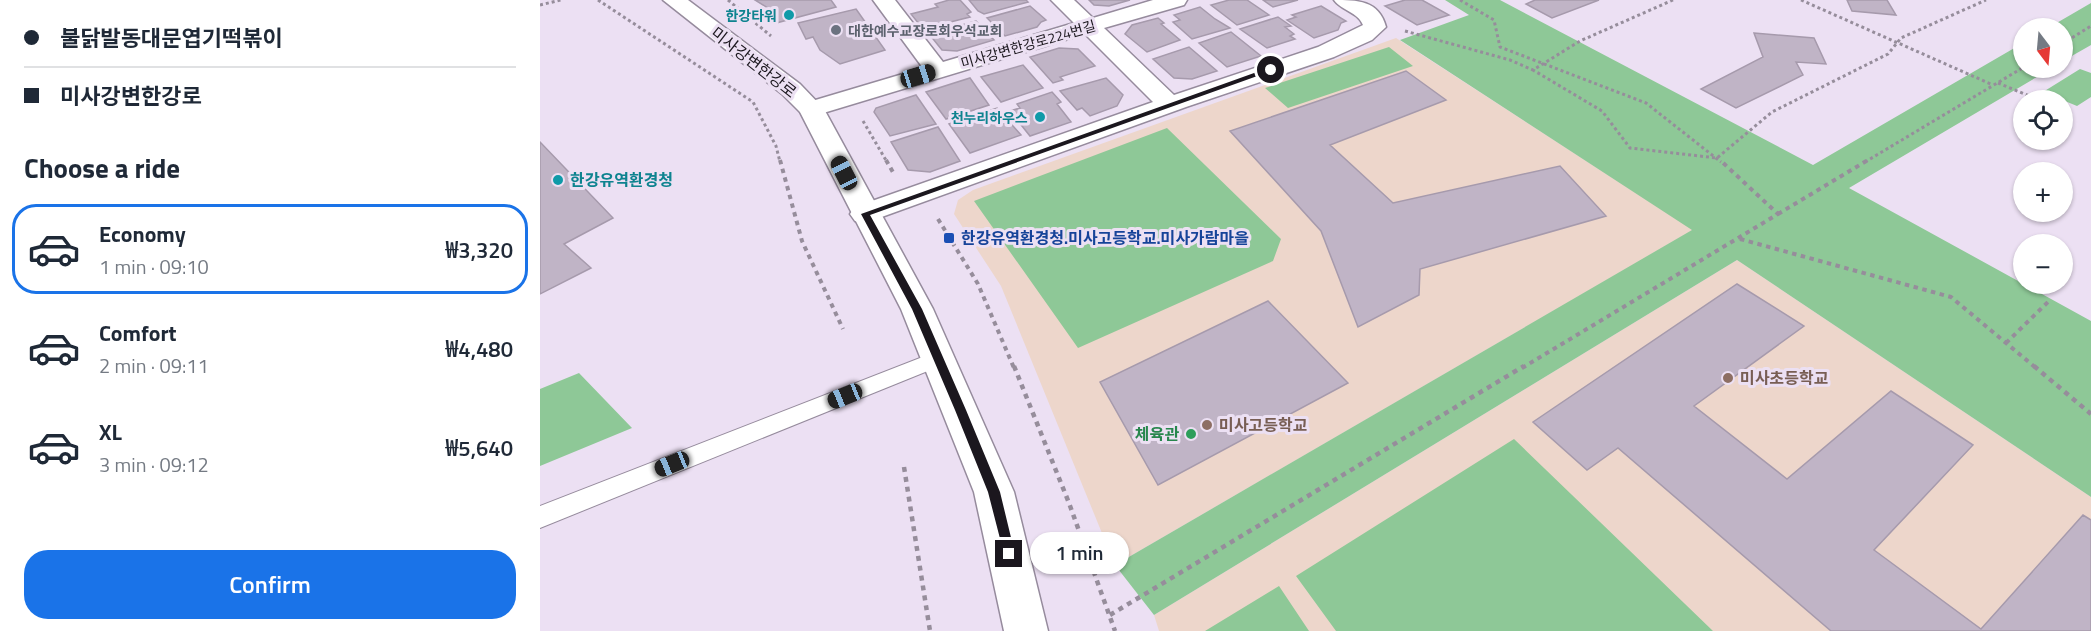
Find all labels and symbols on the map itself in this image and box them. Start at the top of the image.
place label: 한강타워 [725,5,777,26]
marker: 한강타워 [782,8,796,22]
street label: 미사강변한강로224번길 [958,15,1098,73]
north arrow [2013,18,2073,78]
place label: 대한예수교장로회우석교회 [848,20,1003,41]
street label: 미사강변한강로 [706,21,802,103]
marker: 대한예수교장로회우석교회 [829,23,843,37]
route start [1257,56,1284,83]
car [898,62,938,90]
place label: 천누리하우스 [951,107,1028,128]
marker: 천누리하우스 [1033,110,1047,124]
car [828,153,860,193]
place label: 한강유역환경청 [570,168,673,192]
marker: 한강유역환경청 [551,173,565,187]
place label: 한강유역환경청.미사고등학교.미사가람마을 [961,226,1249,250]
marker: 한강유역환경청.미사고등학교.미사가람마을 [942,231,956,245]
place label: 미사초등학교 [1740,366,1829,390]
marker: 미사초등학교 [1721,371,1735,385]
car [825,381,865,411]
place label: 미사고등학교 [1219,413,1308,437]
marker: 미사고등학교 [1200,418,1214,432]
place label: 체육관 [1135,422,1179,446]
marker: 체육관 [1184,427,1198,441]
car [652,449,692,479]
callout: 1 min [1030,533,1129,575]
route end [995,540,1022,567]

